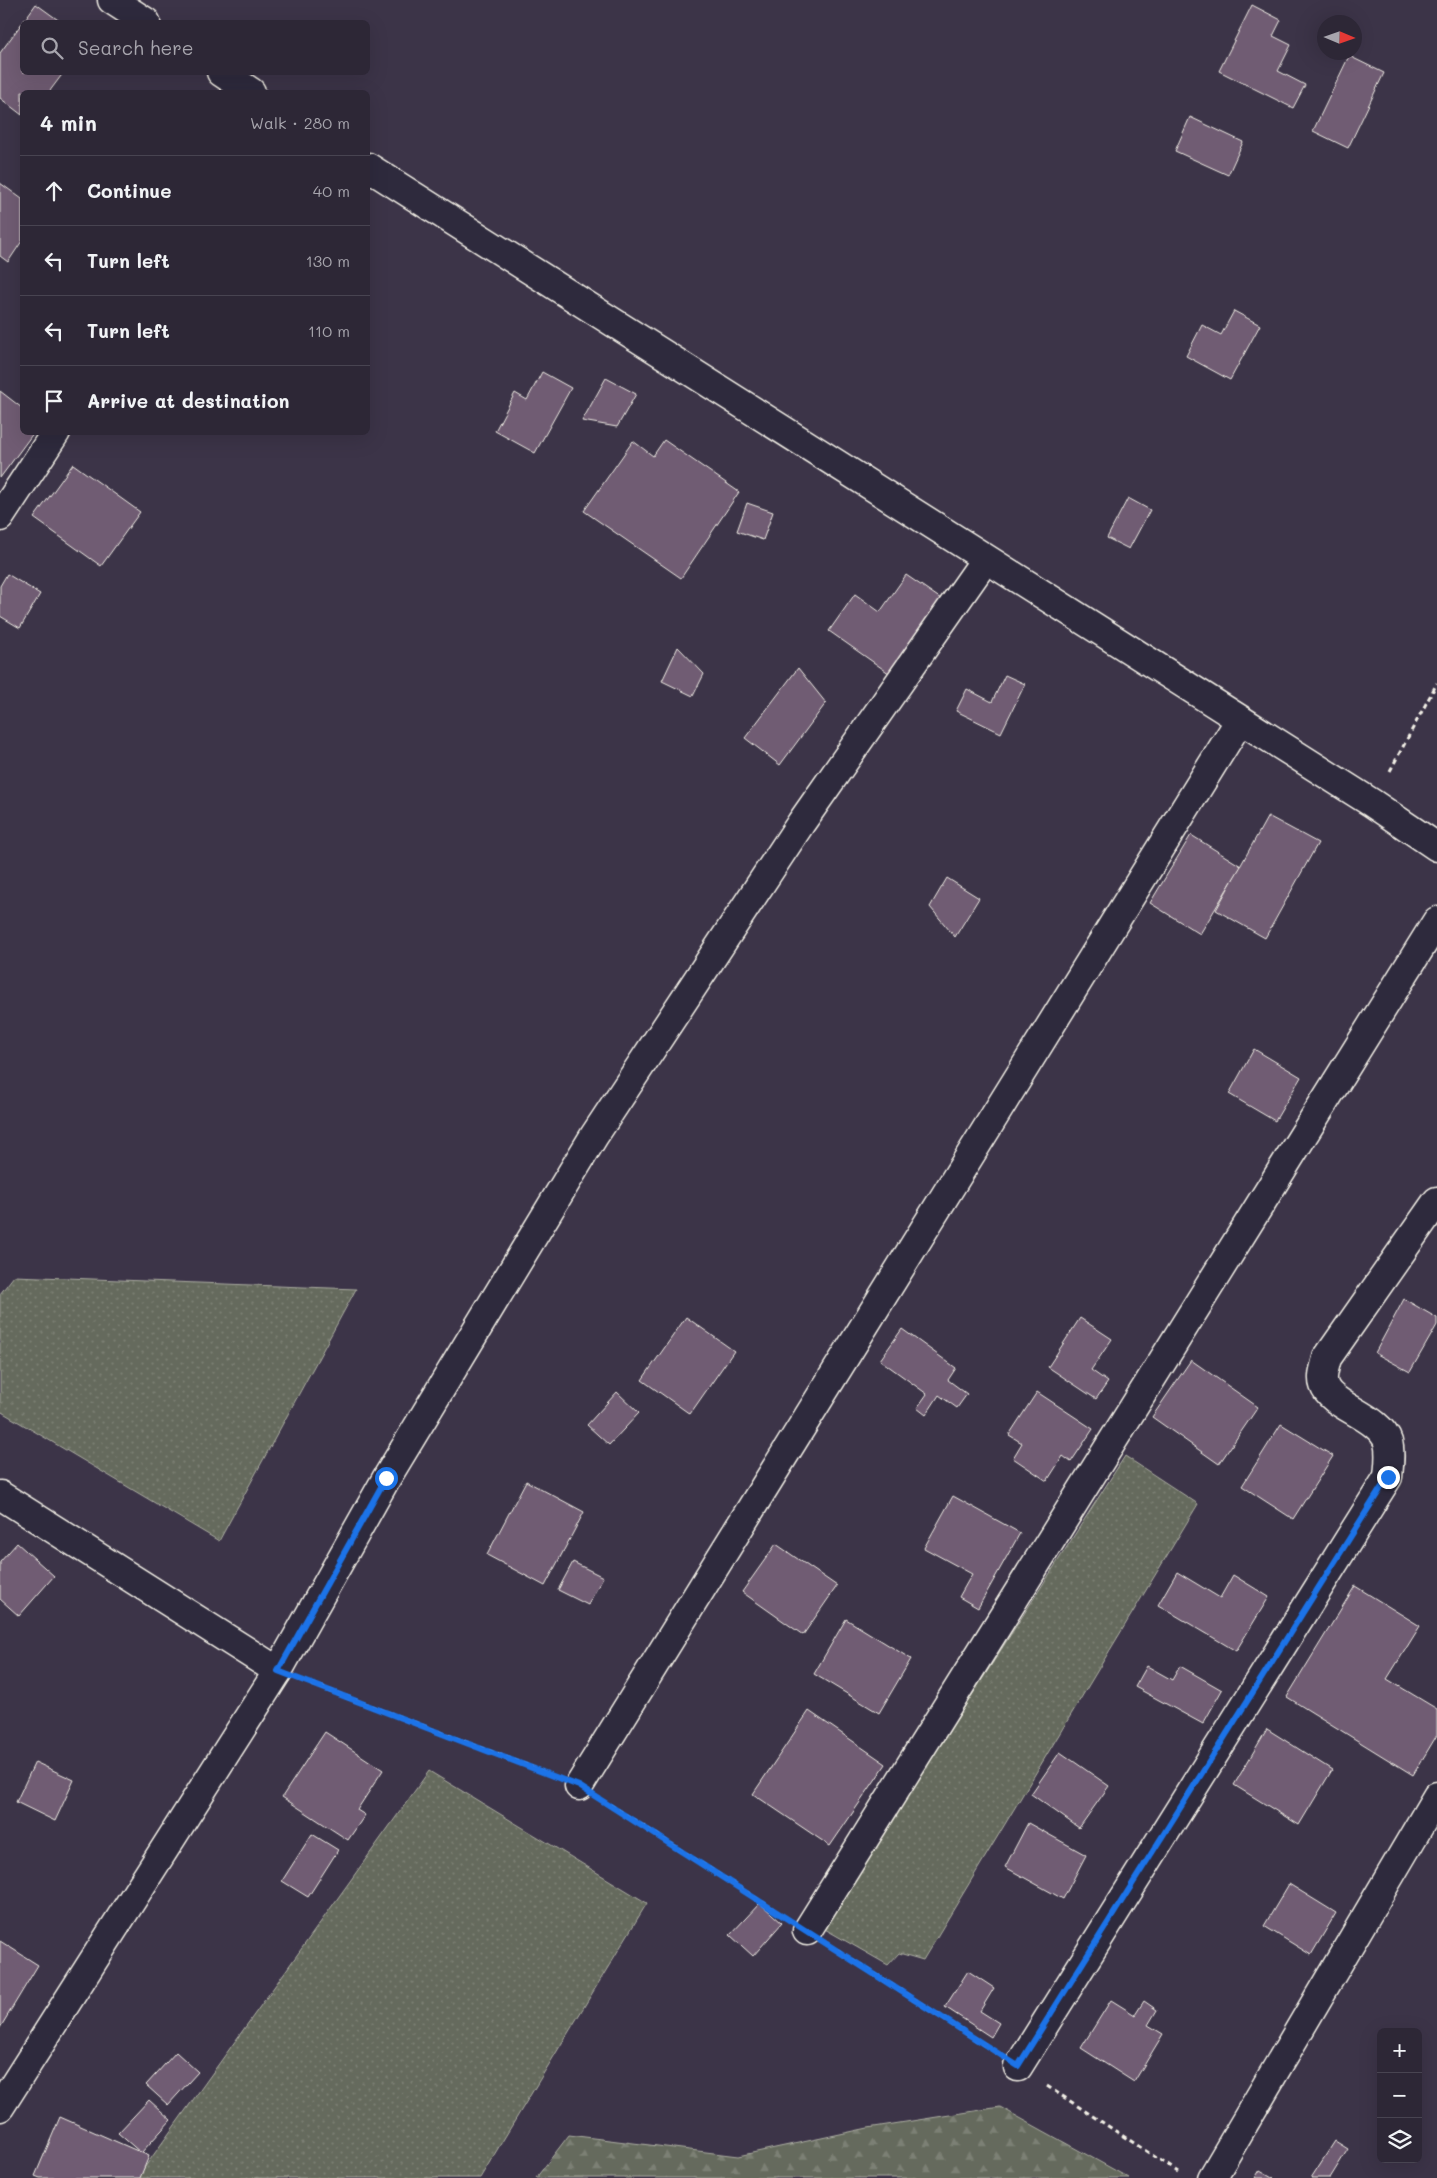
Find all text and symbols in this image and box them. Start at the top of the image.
north arrow [1317,15,1362,60]
search box [20,20,370,75]
icon: search [38,34,66,62]
text: Search here [78,35,194,60]
text: 4 min [40,109,97,136]
text: Walk · 280 m [250,112,350,133]
icon: ahead [40,177,68,205]
text: Continue [87,178,172,203]
text: 40 m [313,180,350,201]
icon: left [40,247,68,275]
text: Turn left [87,248,170,273]
text: 130 m [306,250,350,271]
icon: left [40,317,68,345]
text: Turn left [87,318,170,343]
text: 110 m [308,320,350,341]
icon: arrive [40,387,68,415]
text: Arrive at destination [87,388,290,413]
route end [1377,1466,1400,1489]
route start [375,1467,398,1490]
map controls [1377,2028,1422,2163]
button: + [1377,2028,1422,2073]
button: − [1377,2073,1422,2118]
button: layers [1377,2118,1422,2163]

